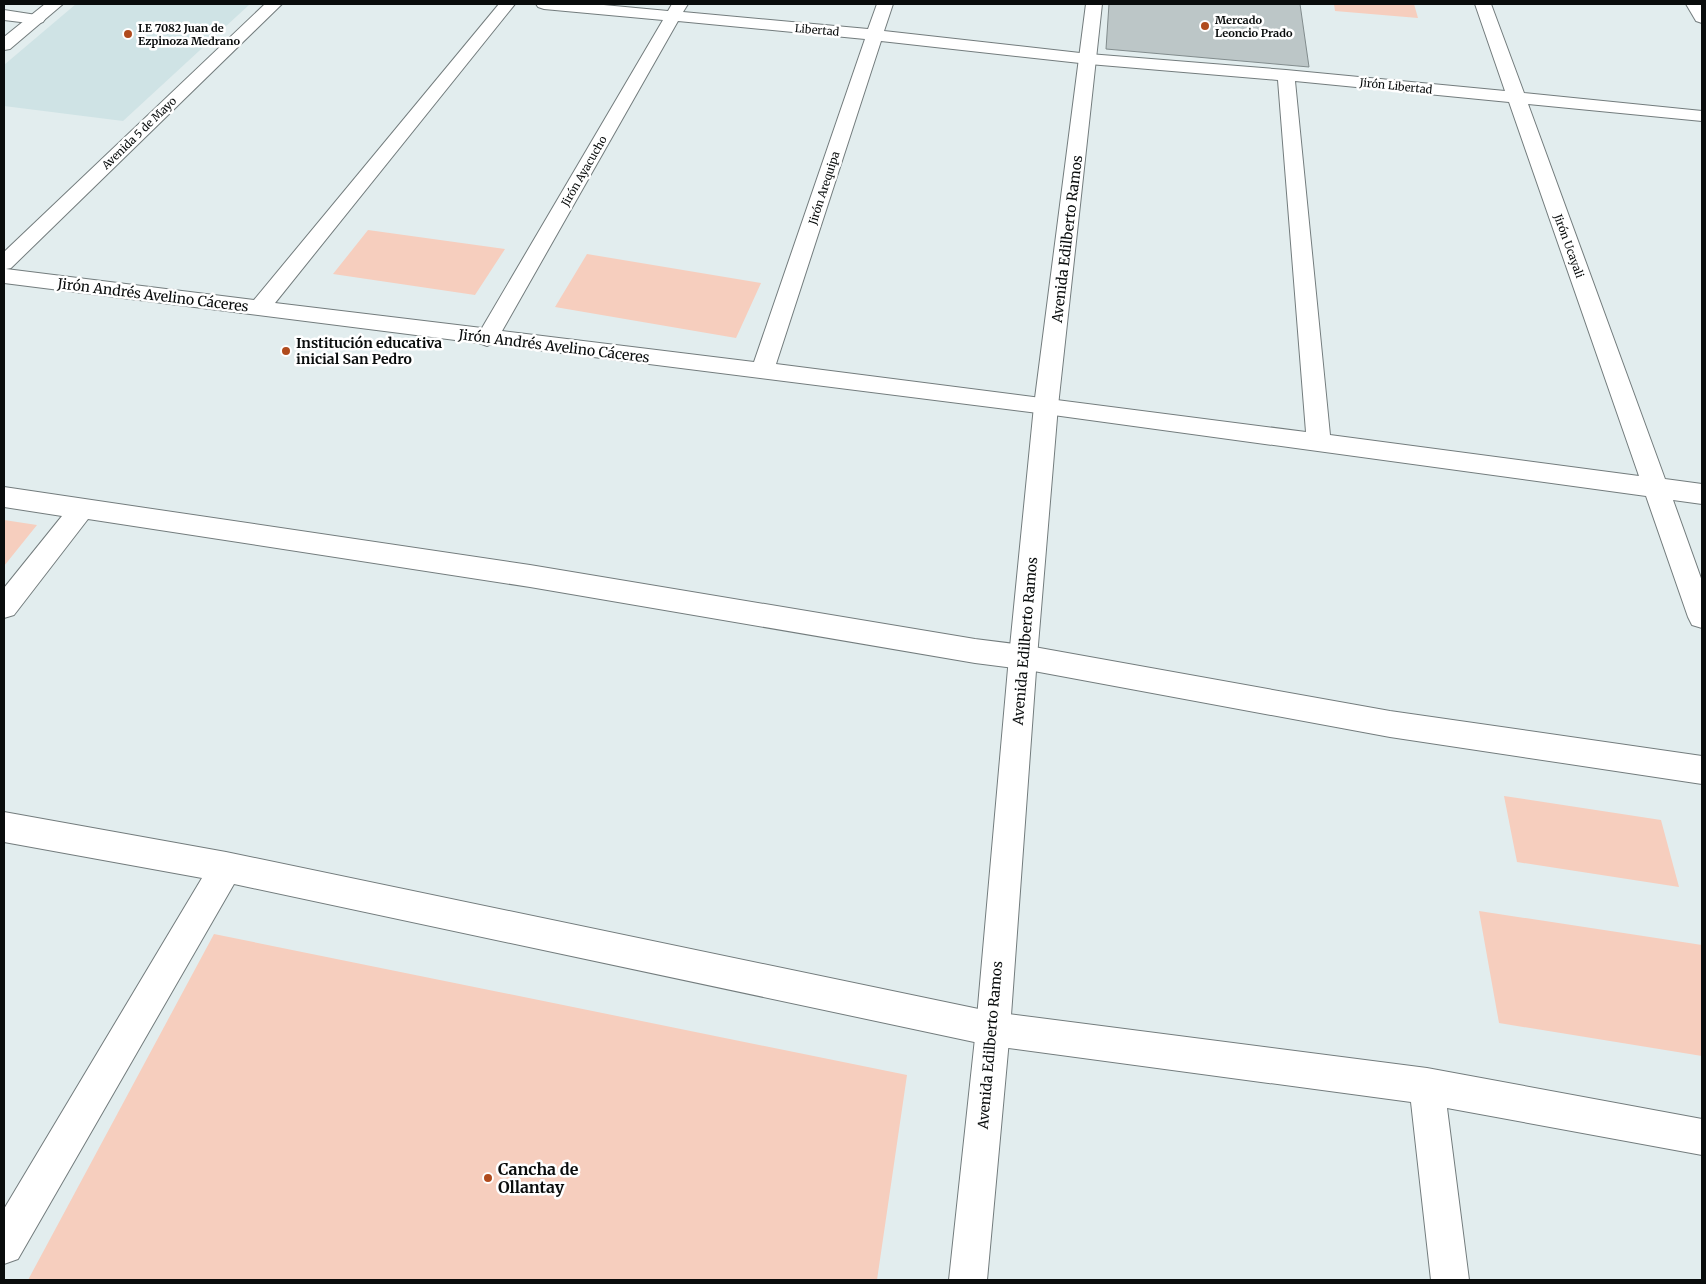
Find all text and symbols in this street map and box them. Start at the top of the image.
place label: Mercado Leoncio Prado [1215,13,1293,40]
marker: Mercado Leoncio Prado [1199,20,1211,32]
place label: I.E 7082 Juan de Ezpinoza Medrano [138,21,240,48]
street label: Libertad [794,21,840,39]
marker: I.E 7082 Juan de Ezpinoza Medrano [122,28,134,40]
street label: Jirón Libertad [1358,75,1433,97]
street label: Avenida 5 de Mayo [98,93,180,173]
street label: Jirón Ayacucho [558,133,610,210]
street label: Jirón Arequipa [805,149,842,227]
street label: Avenida Edilberto Ramos [1048,154,1086,325]
street label: Jirón Ucayali [1551,211,1587,280]
street label: Jirón Andrés Avelino Cáceres [56,274,250,316]
street label: Jirón Andrés Avelino Cáceres [457,325,651,367]
place label: Institución educativa inicial San Pedro [296,334,442,368]
marker: Institución educativa inicial San Pedro [280,345,292,357]
street label: Avenida Edilberto Ramos [1009,556,1041,727]
street label: Avenida Edilberto Ramos [974,960,1006,1131]
place label: Cancha de Ollantay [498,1159,579,1197]
marker: Cancha de Ollantay [482,1172,494,1184]

